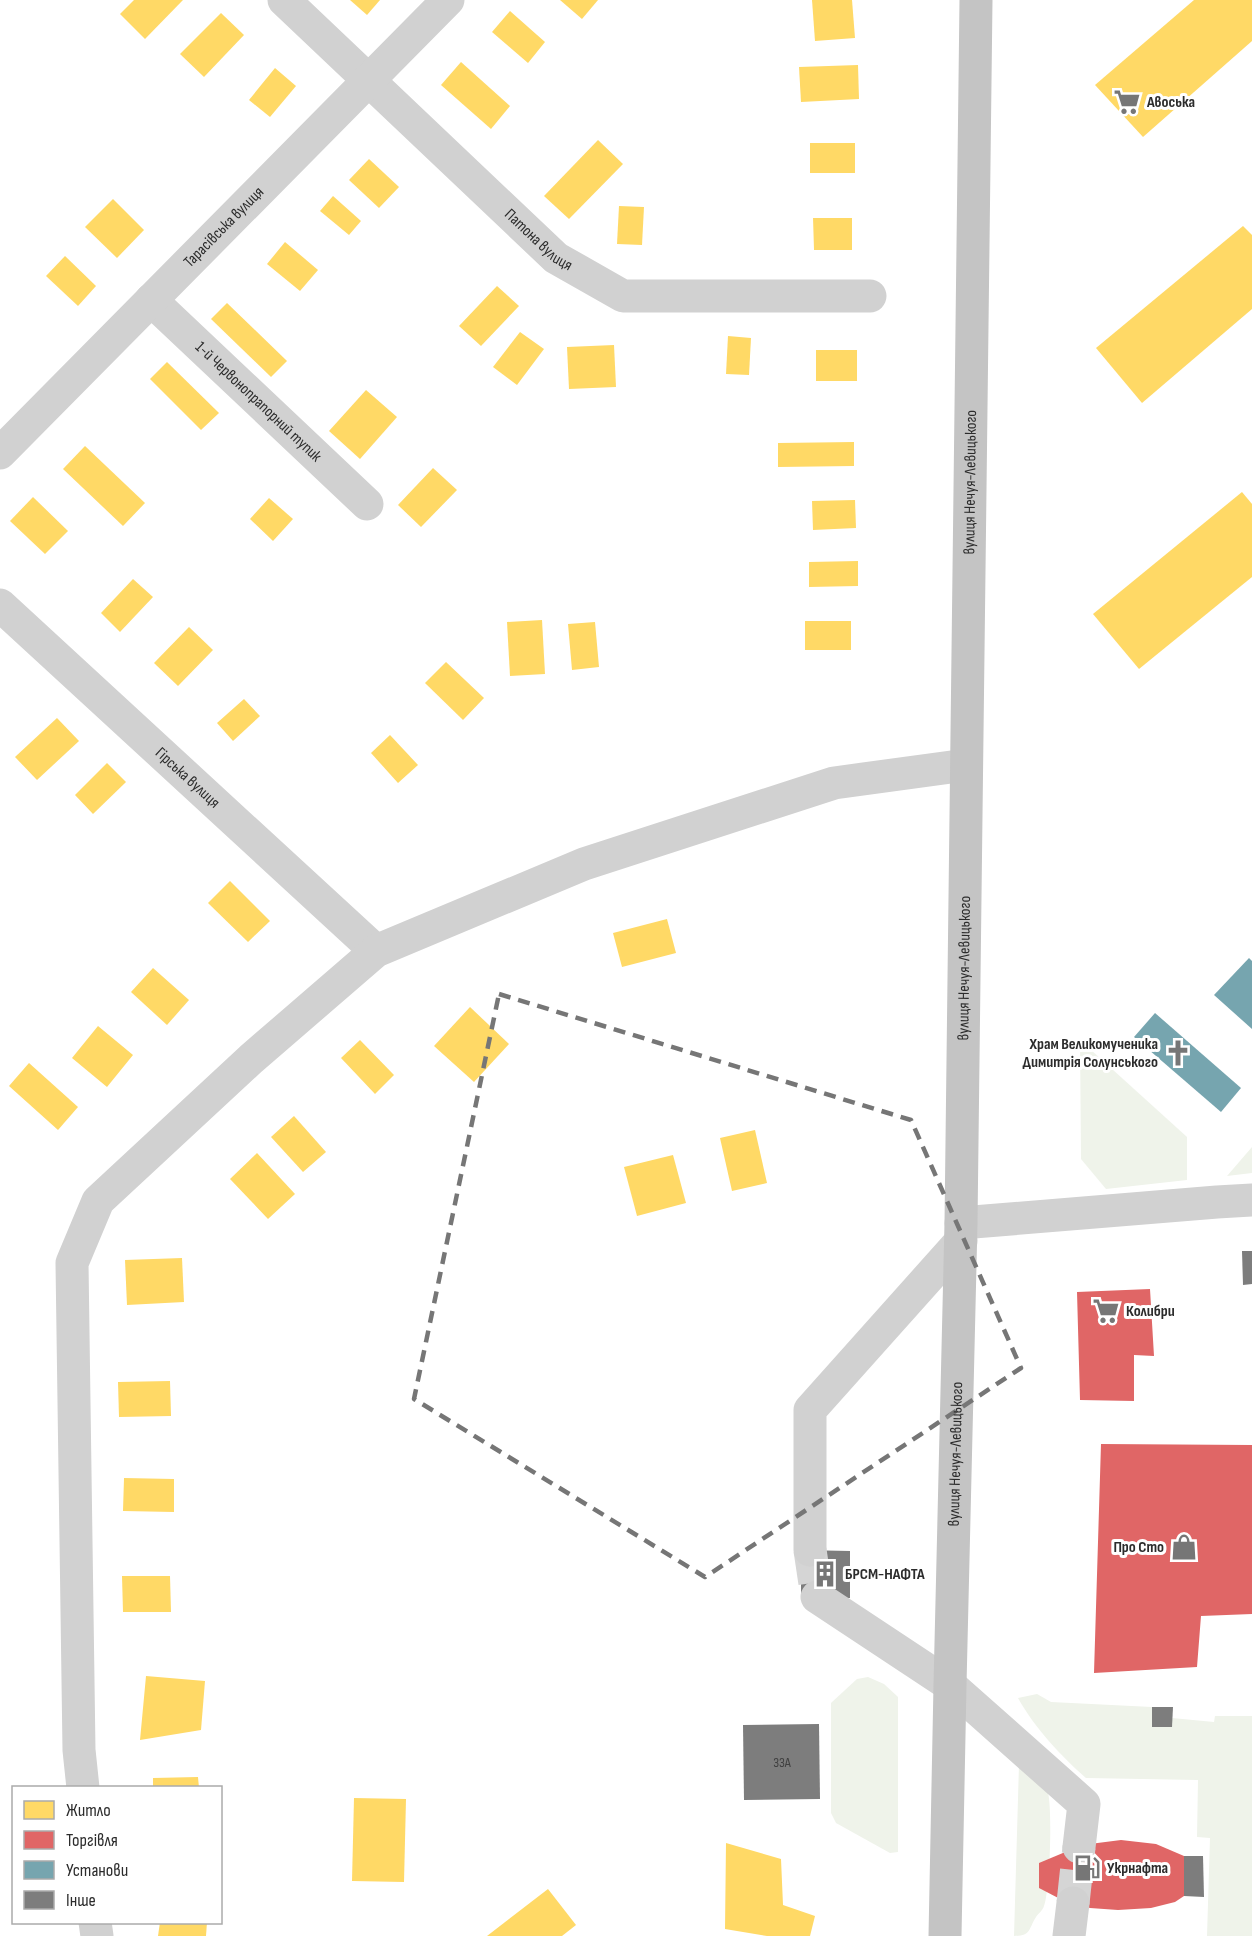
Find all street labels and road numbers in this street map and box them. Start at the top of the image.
street label: Тарасівська вулиця [180,183,268,271]
street label: Патона вулиця [501,205,576,275]
street label: 1-й Червонопрапорний тупик [191,337,326,466]
street label: вулиця Нечуя-Левицького [960,410,980,555]
street label: Гірська вулиця [151,743,224,812]
street label: вулиця Нечуя-Левицького [954,896,975,1041]
street label: вулиця Нечуя-Левицького [944,1382,967,1527]

